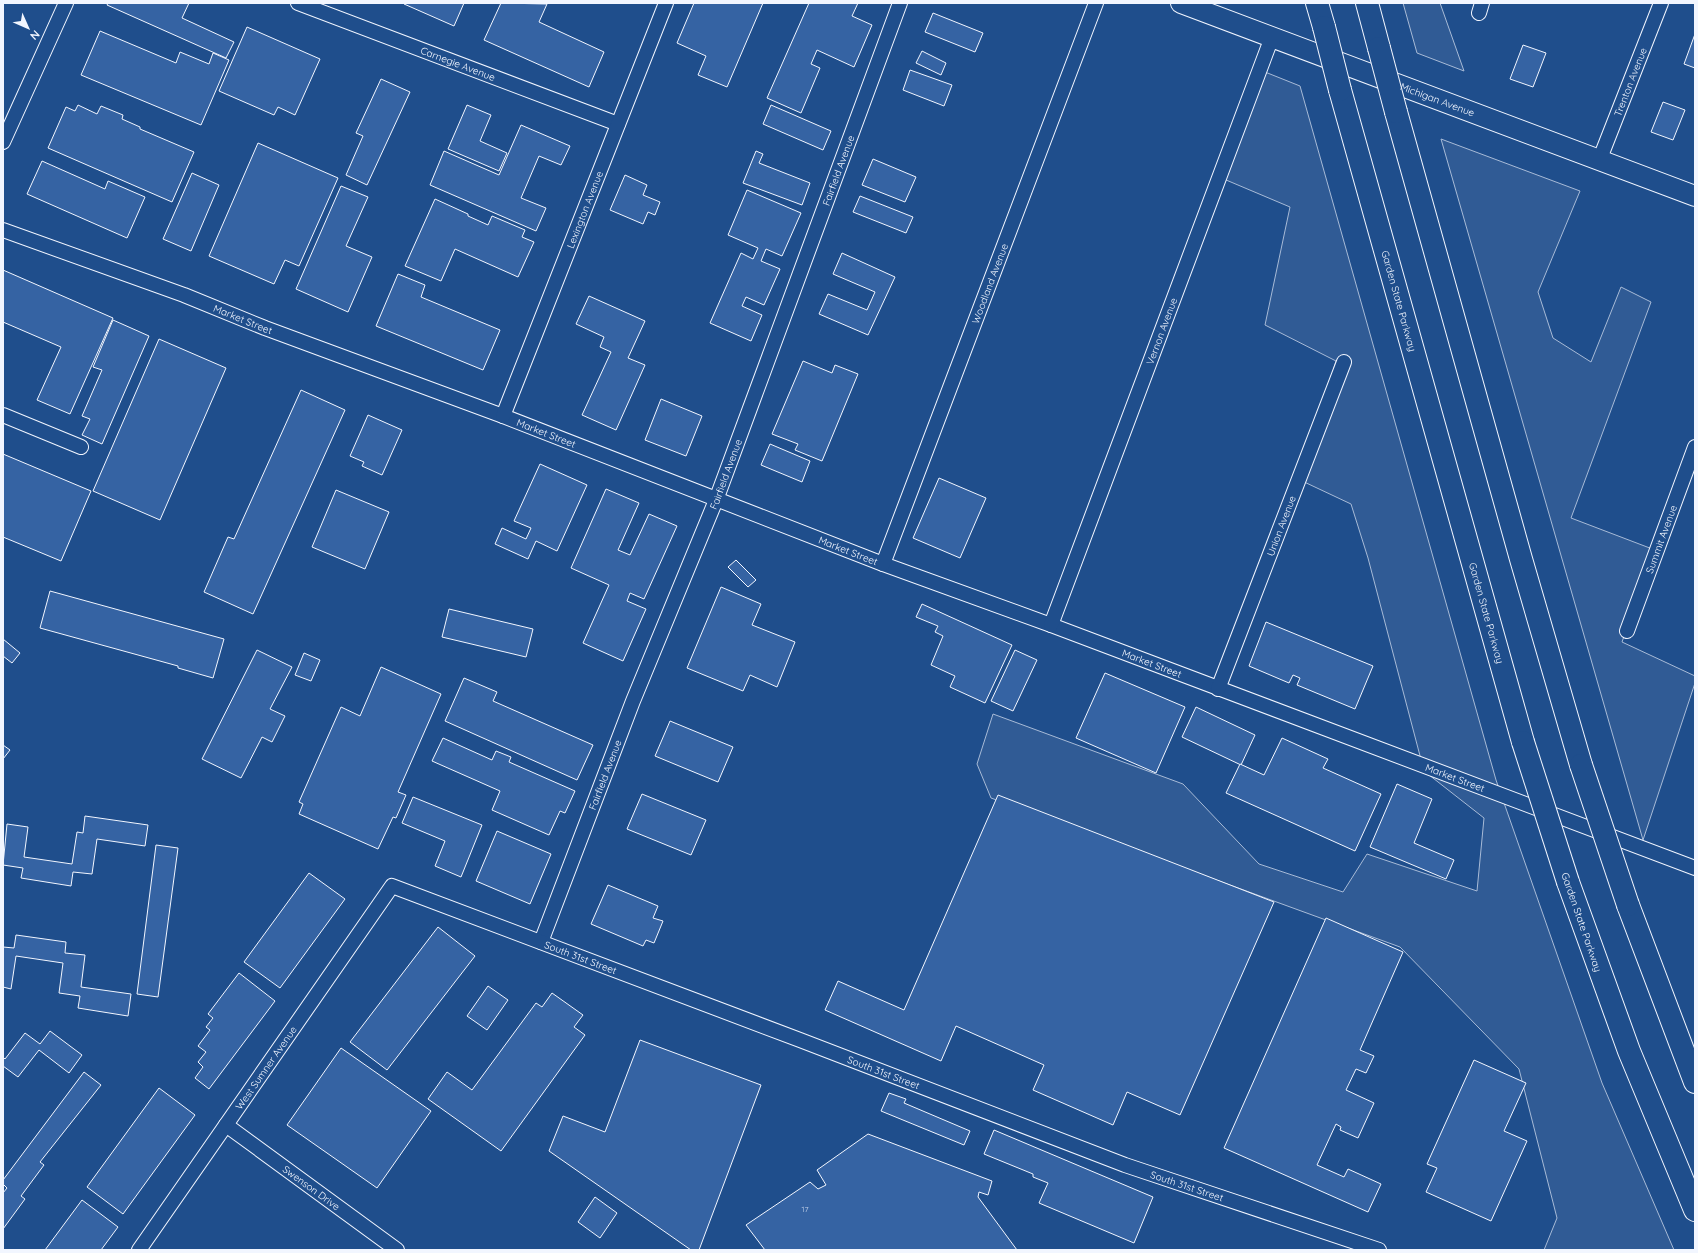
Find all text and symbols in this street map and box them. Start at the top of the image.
north arrow [8,8,48,48]
text: N [27,27,43,43]
street label: Carnegie Avenue [419,44,497,84]
street label: Trenton Avenue [1611,46,1650,118]
street label: Michigan Avenue [1398,80,1477,120]
street label: Fairfield Avenue [820,133,858,208]
street label: Lexington Avenue [564,169,606,250]
street label: Woodland Avenue [969,241,1011,326]
street label: Garden State Parkway [1378,249,1419,353]
street label: Vernon Avenue [1143,296,1181,367]
street label: Market Street [211,302,275,337]
street label: Market Street [515,416,578,451]
street label: Fairfield Avenue [707,437,745,511]
street label: Union Avenue [1264,493,1299,558]
street label: Summit Avenue [1643,503,1680,575]
street label: Market Street [817,534,880,569]
street label: Garden State Parkway [1466,561,1507,665]
street label: Market Street [1120,646,1184,681]
street label: Fairfield Avenue [586,738,625,812]
street label: Market Street [1423,761,1487,795]
street label: Garden State Parkway [1558,871,1605,974]
street label: South 31st Street [543,938,619,977]
street label: West Sumner Avenue [233,1023,300,1112]
street label: South 31st Street [846,1053,922,1093]
street label: Swenson Drive [280,1163,343,1213]
street label: South 31st Street [1149,1168,1226,1205]
house number: 17 [801,1204,809,1214]

